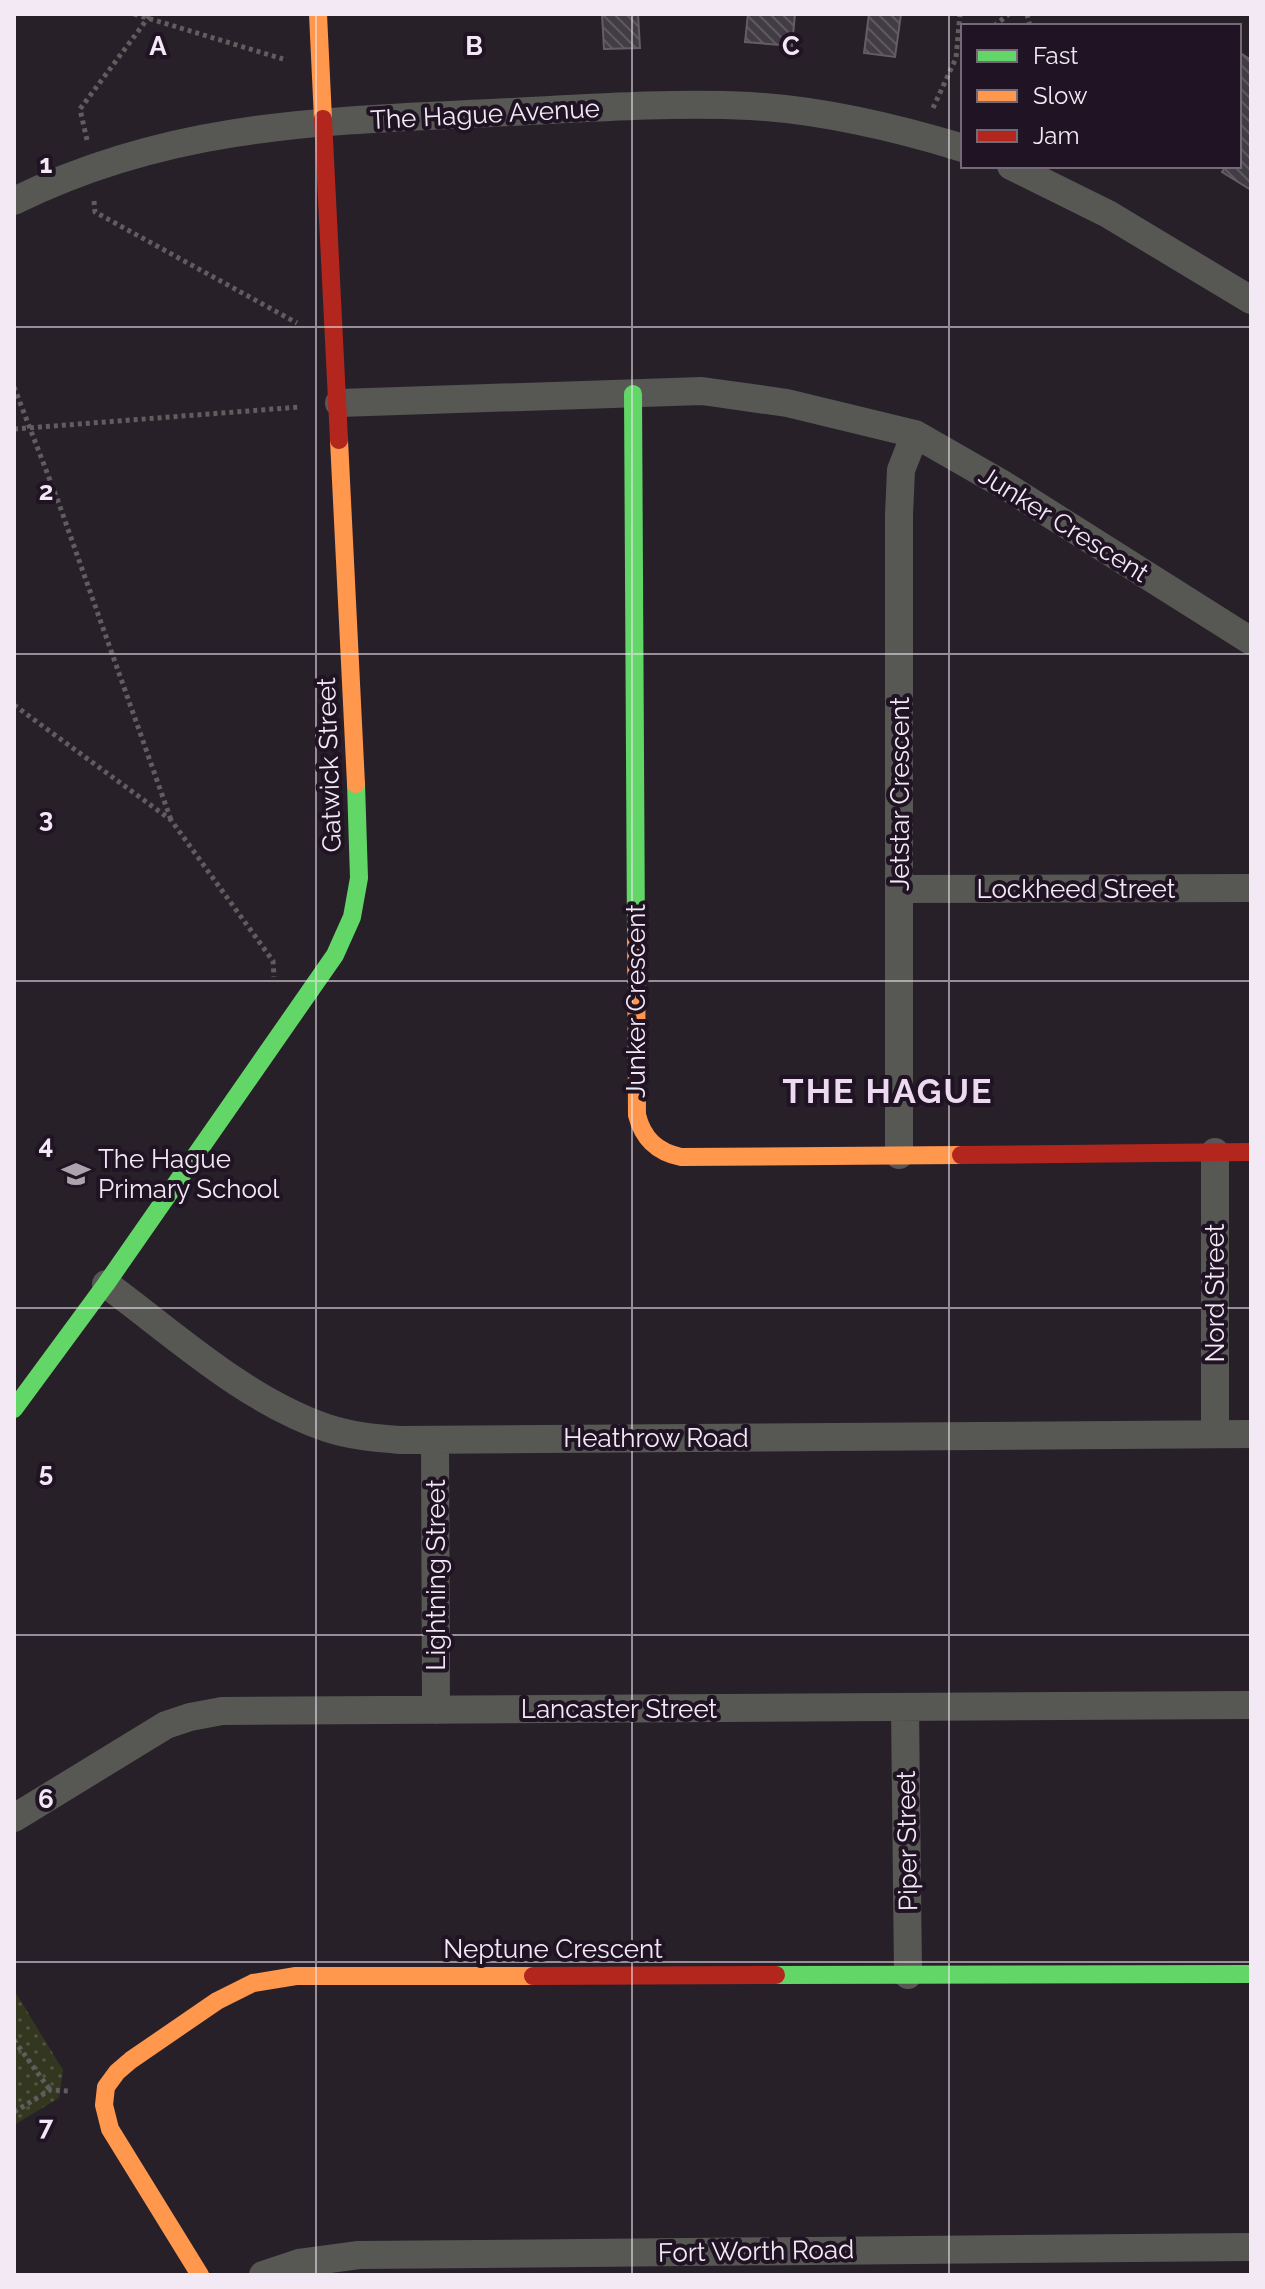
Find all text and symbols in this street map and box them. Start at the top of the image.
legend [961,24,1241,168]
text: A [149,31,167,61]
text: B [465,31,483,61]
text: C [782,31,800,61]
text: Fast [1033,41,1078,70]
text: Slow [1033,81,1088,110]
street label: The Hague Avenue [369,93,601,135]
text: Jam [1033,121,1079,150]
text: 1 [40,149,53,179]
street label: Junker Crescent [974,460,1154,588]
text: 2 [39,476,53,506]
street label: Gatwick Street [311,677,347,853]
street label: Jetstar Crescent [885,697,915,891]
text: 3 [39,803,53,833]
street label: Lockheed Street [977,874,1176,904]
street label: Junker Crescent [621,904,651,1098]
district label: THE HAGUE [783,1071,993,1111]
text: 4 [39,1130,53,1160]
place label: The Hague Primary School [98,1144,280,1204]
school or university icon: The Hague Primary School [61,1159,91,1189]
street label: Nord Street [1200,1223,1230,1362]
street label: Heathrow Road [563,1423,749,1453]
text: 5 [39,1457,53,1487]
street label: Lightning Street [421,1479,451,1671]
street label: Lancaster Street [521,1694,718,1724]
street label: Piper Street [891,1770,923,1911]
text: 6 [38,1784,54,1814]
street label: Neptune Crescent [443,1934,663,1964]
text: 7 [39,2111,54,2141]
street label: Fort Worth Road [658,2234,854,2268]

